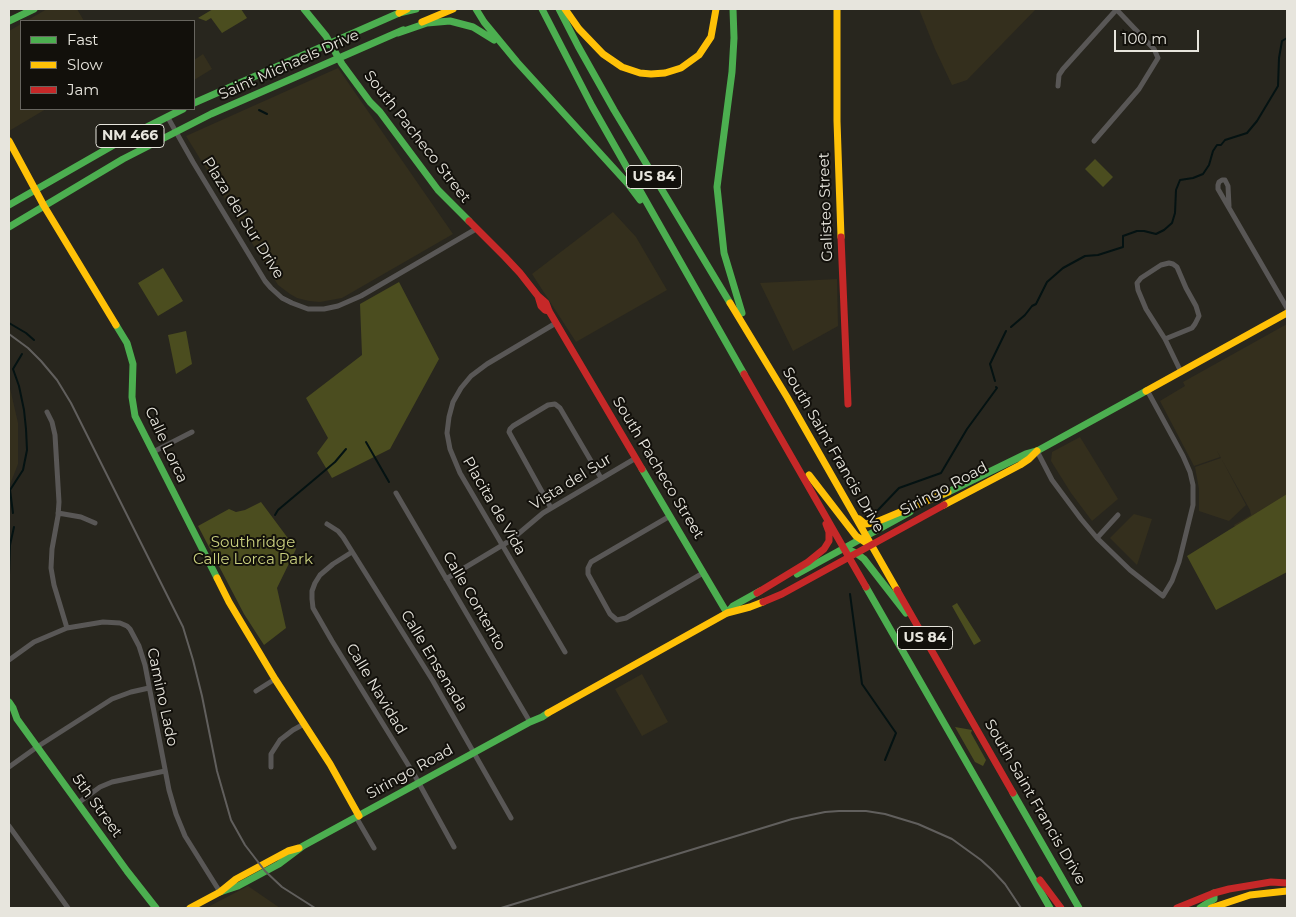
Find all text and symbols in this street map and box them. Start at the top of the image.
legend [20,20,195,110]
scale bar [1116,20,1201,52]
street label: Saint Michaels Drive [216,26,362,104]
text: 100 m [1122,29,1167,48]
text: Fast [67,30,98,49]
text: Slow [67,55,103,74]
street label: South Pacheco Street [360,67,474,207]
text: Jam [67,80,99,99]
road number: NM 466 [96,124,164,148]
street label: Galisteo Street [815,152,837,262]
street label: Plaza del Sur Drive [198,154,288,282]
road number: US 84 [626,166,682,188]
street label: South Saint Francis Drive [778,364,888,536]
street label: South Pacheco Street [608,394,708,542]
street label: Calle Lorca [141,404,191,486]
street label: Vista del Sur [527,450,615,514]
street label: Placita de Vida [458,453,530,559]
street label: Siringo Road [897,458,991,520]
park label: Southridge Calle Lorca Park [193,534,313,569]
street label: Calle Contento [439,549,509,653]
street label: Calle Ensenada [397,607,471,715]
road number: US 84 [898,626,952,650]
street label: Calle Navidad [342,640,410,738]
street label: Camino Lado [143,646,181,748]
street label: South Saint Francis Drive [980,716,1090,888]
street label: Siringo Road [364,741,456,803]
street label: 5th Street [68,771,126,841]

